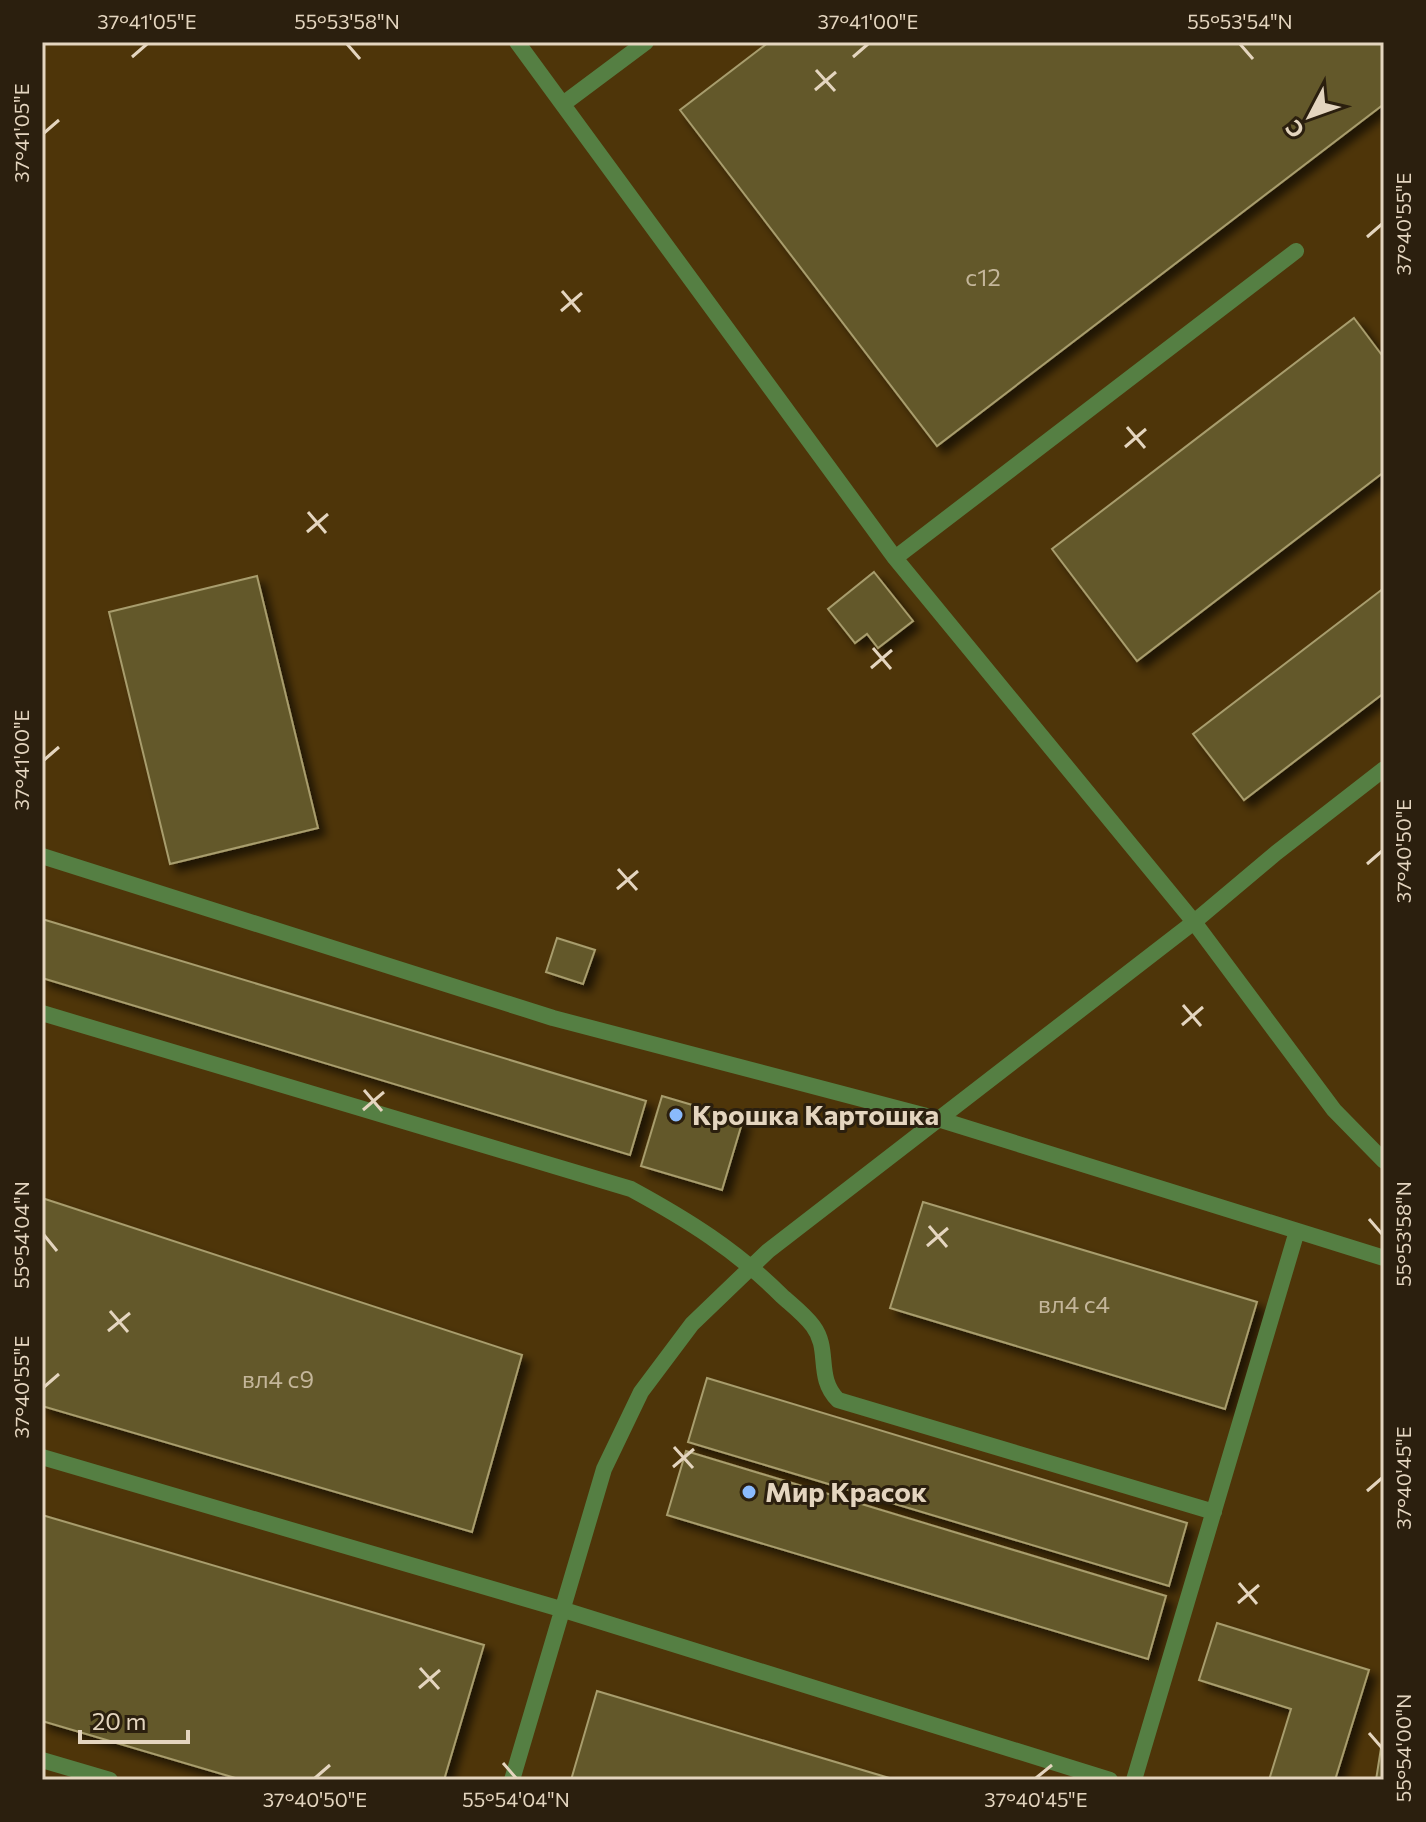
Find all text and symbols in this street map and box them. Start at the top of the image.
text: 37°41'05"E [97,9,197,33]
text: 55°53'58"N [294,9,400,33]
text: 37°41'00"E [818,9,918,33]
text: 55°53'54"N [1187,9,1293,33]
north arrow [1270,76,1350,156]
text: 37°41'05"E [9,83,33,183]
text: С [1279,115,1310,144]
text: 37°40'55"E [1391,173,1415,275]
house number: с12 [965,262,1001,291]
text: 37°41'00"E [9,710,33,810]
text: 37°40'50"E [1391,799,1415,903]
place label: Крошка Картошка [692,1097,939,1131]
marker: Крошка Картошка [667,1106,685,1124]
text: 55°54'04"N [9,1181,33,1289]
text: 55°53'58"N [1391,1181,1415,1287]
house number: вл4 с4 [1038,1289,1110,1318]
text: 37°40'55"E [9,1336,33,1438]
house number: вл4 с9 [242,1364,314,1393]
text: 37°40'45"E [1391,1426,1415,1530]
place label: Мир Красок [765,1474,927,1508]
marker: Мир Красок [740,1483,758,1501]
scale bar [80,1694,188,1744]
text: 55°54'00"N [1391,1694,1415,1802]
text: 20 m [92,1706,146,1735]
text: 37°40'50"E [263,1787,367,1811]
text: 55°54'04"N [462,1787,570,1811]
text: 37°40'45"E [984,1787,1088,1811]

